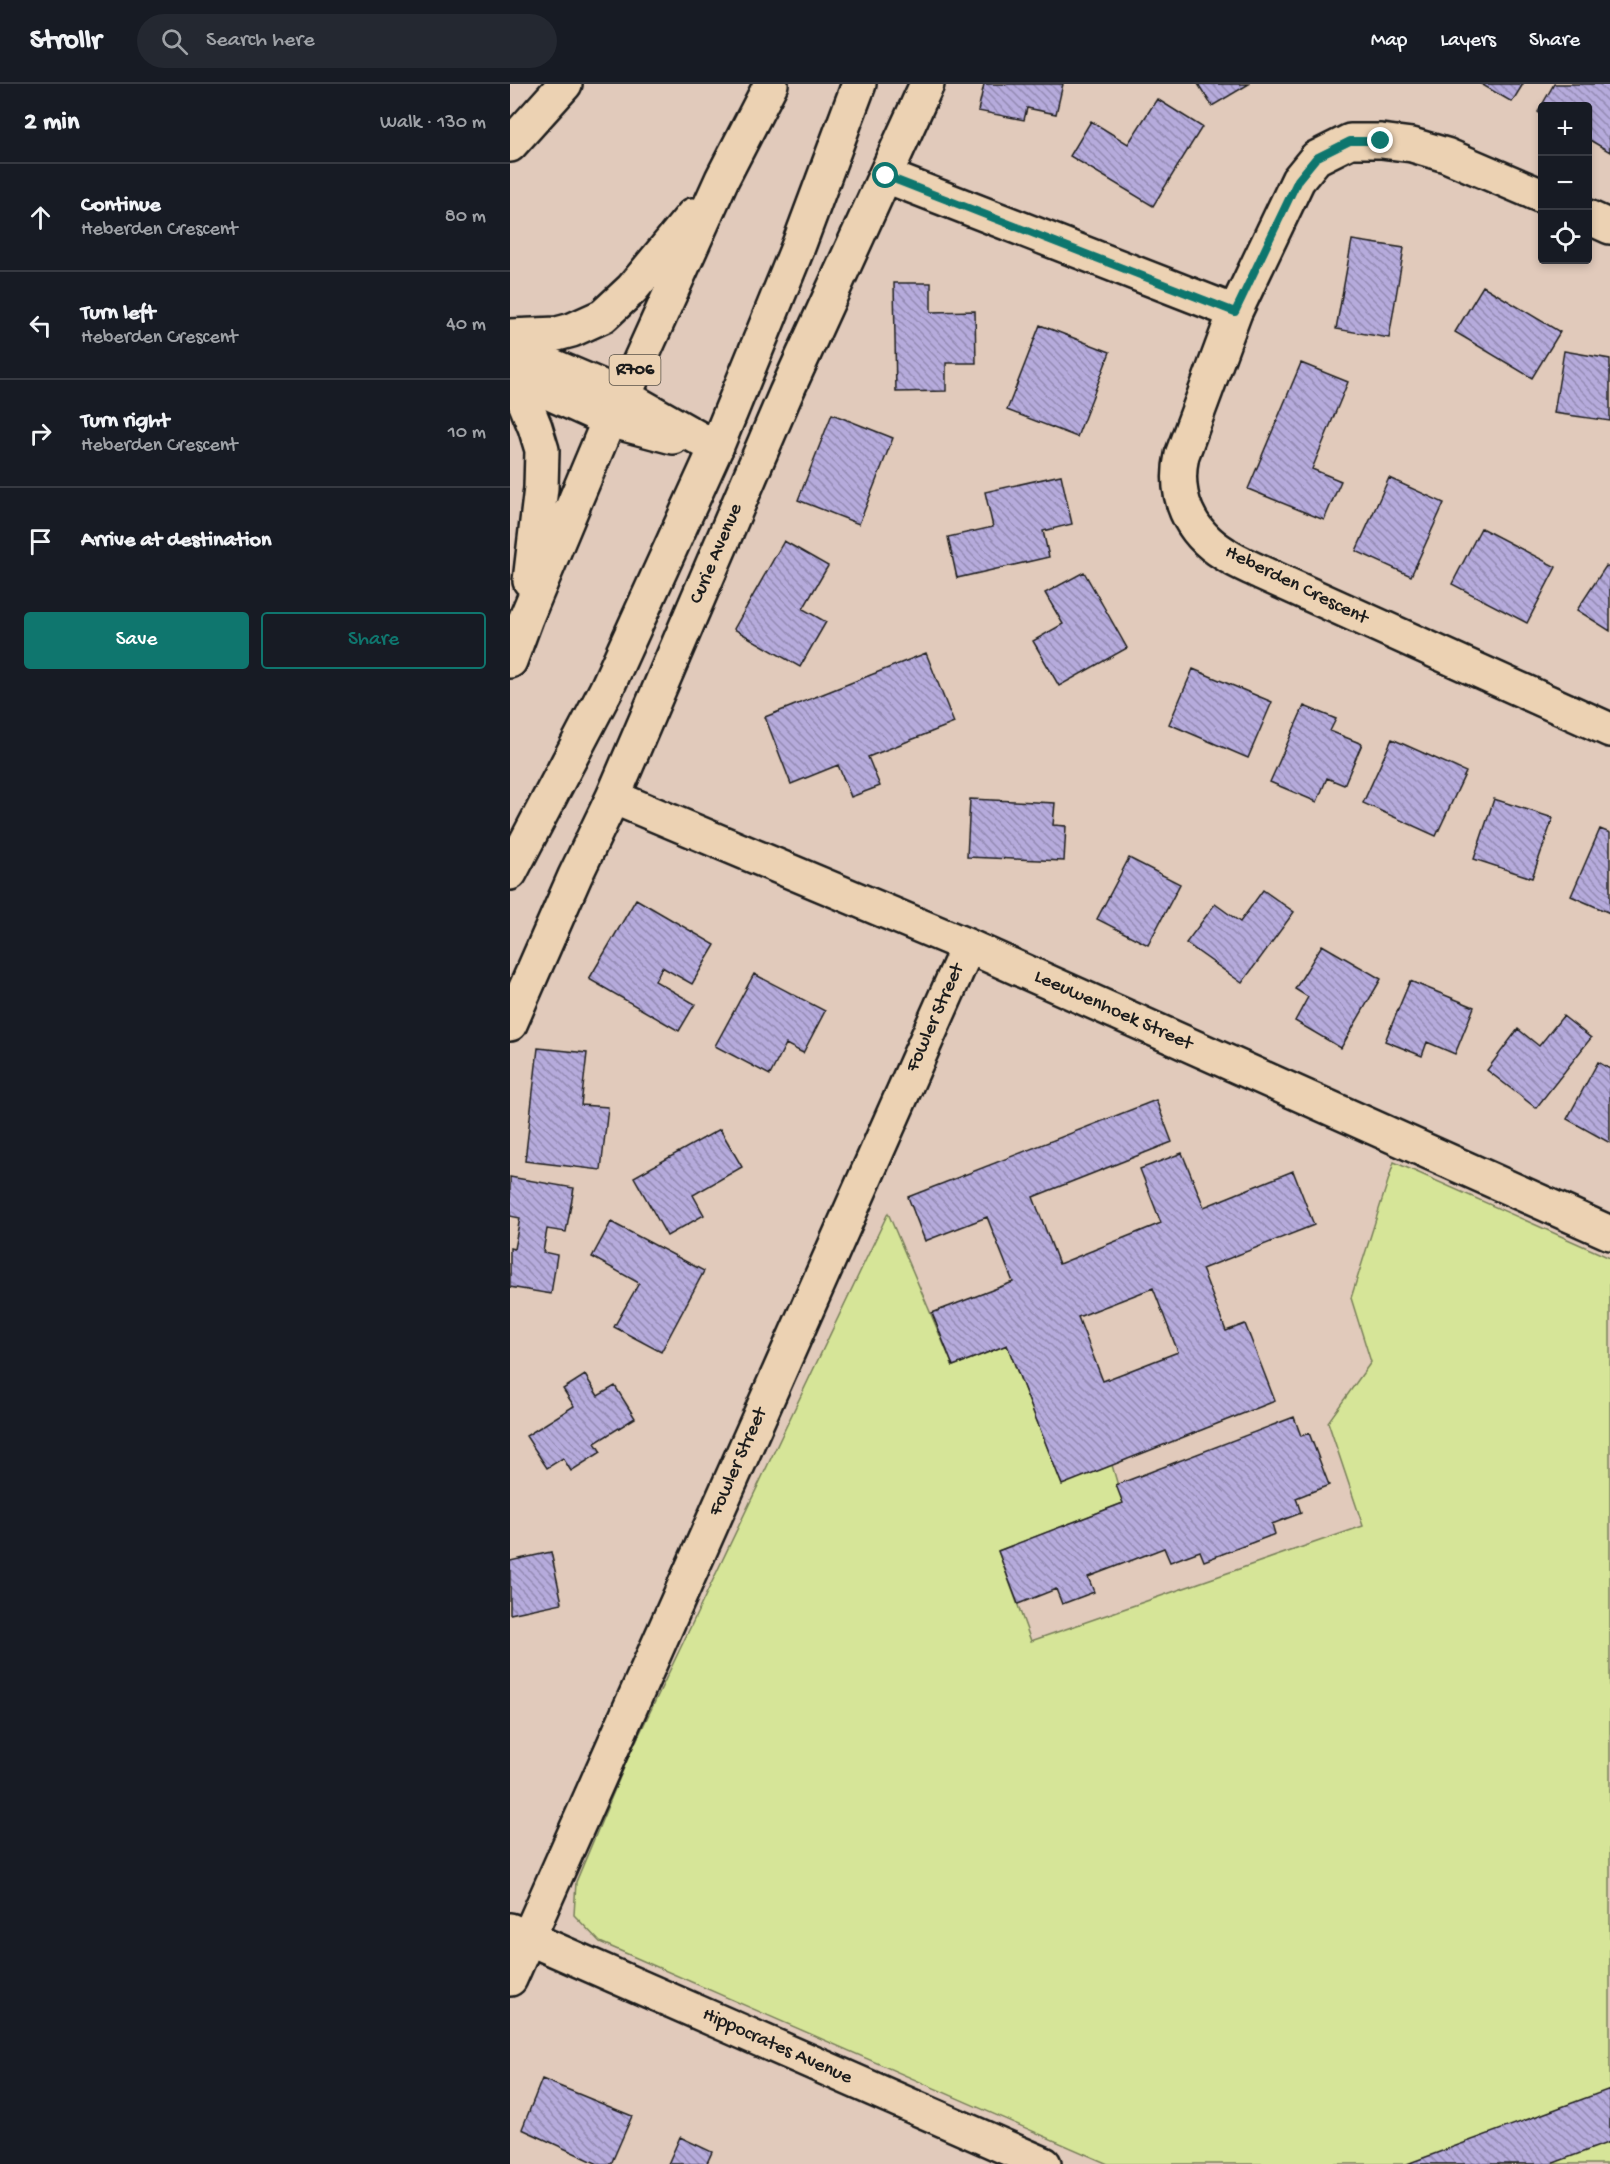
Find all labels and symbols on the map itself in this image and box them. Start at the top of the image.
route end [1367,127,1393,153]
route start [872,162,898,188]
road number: R706 [610,355,660,385]
street label: Curie Avenue [686,500,749,608]
street label: Heberden Crescent [1221,541,1373,631]
street label: Fowler Street [901,959,971,1077]
street label: Leeuwenhoek Street [1030,966,1198,1057]
street label: Fowler Street [704,1403,774,1521]
street label: Hippocrates Avenue [699,2004,856,2091]

